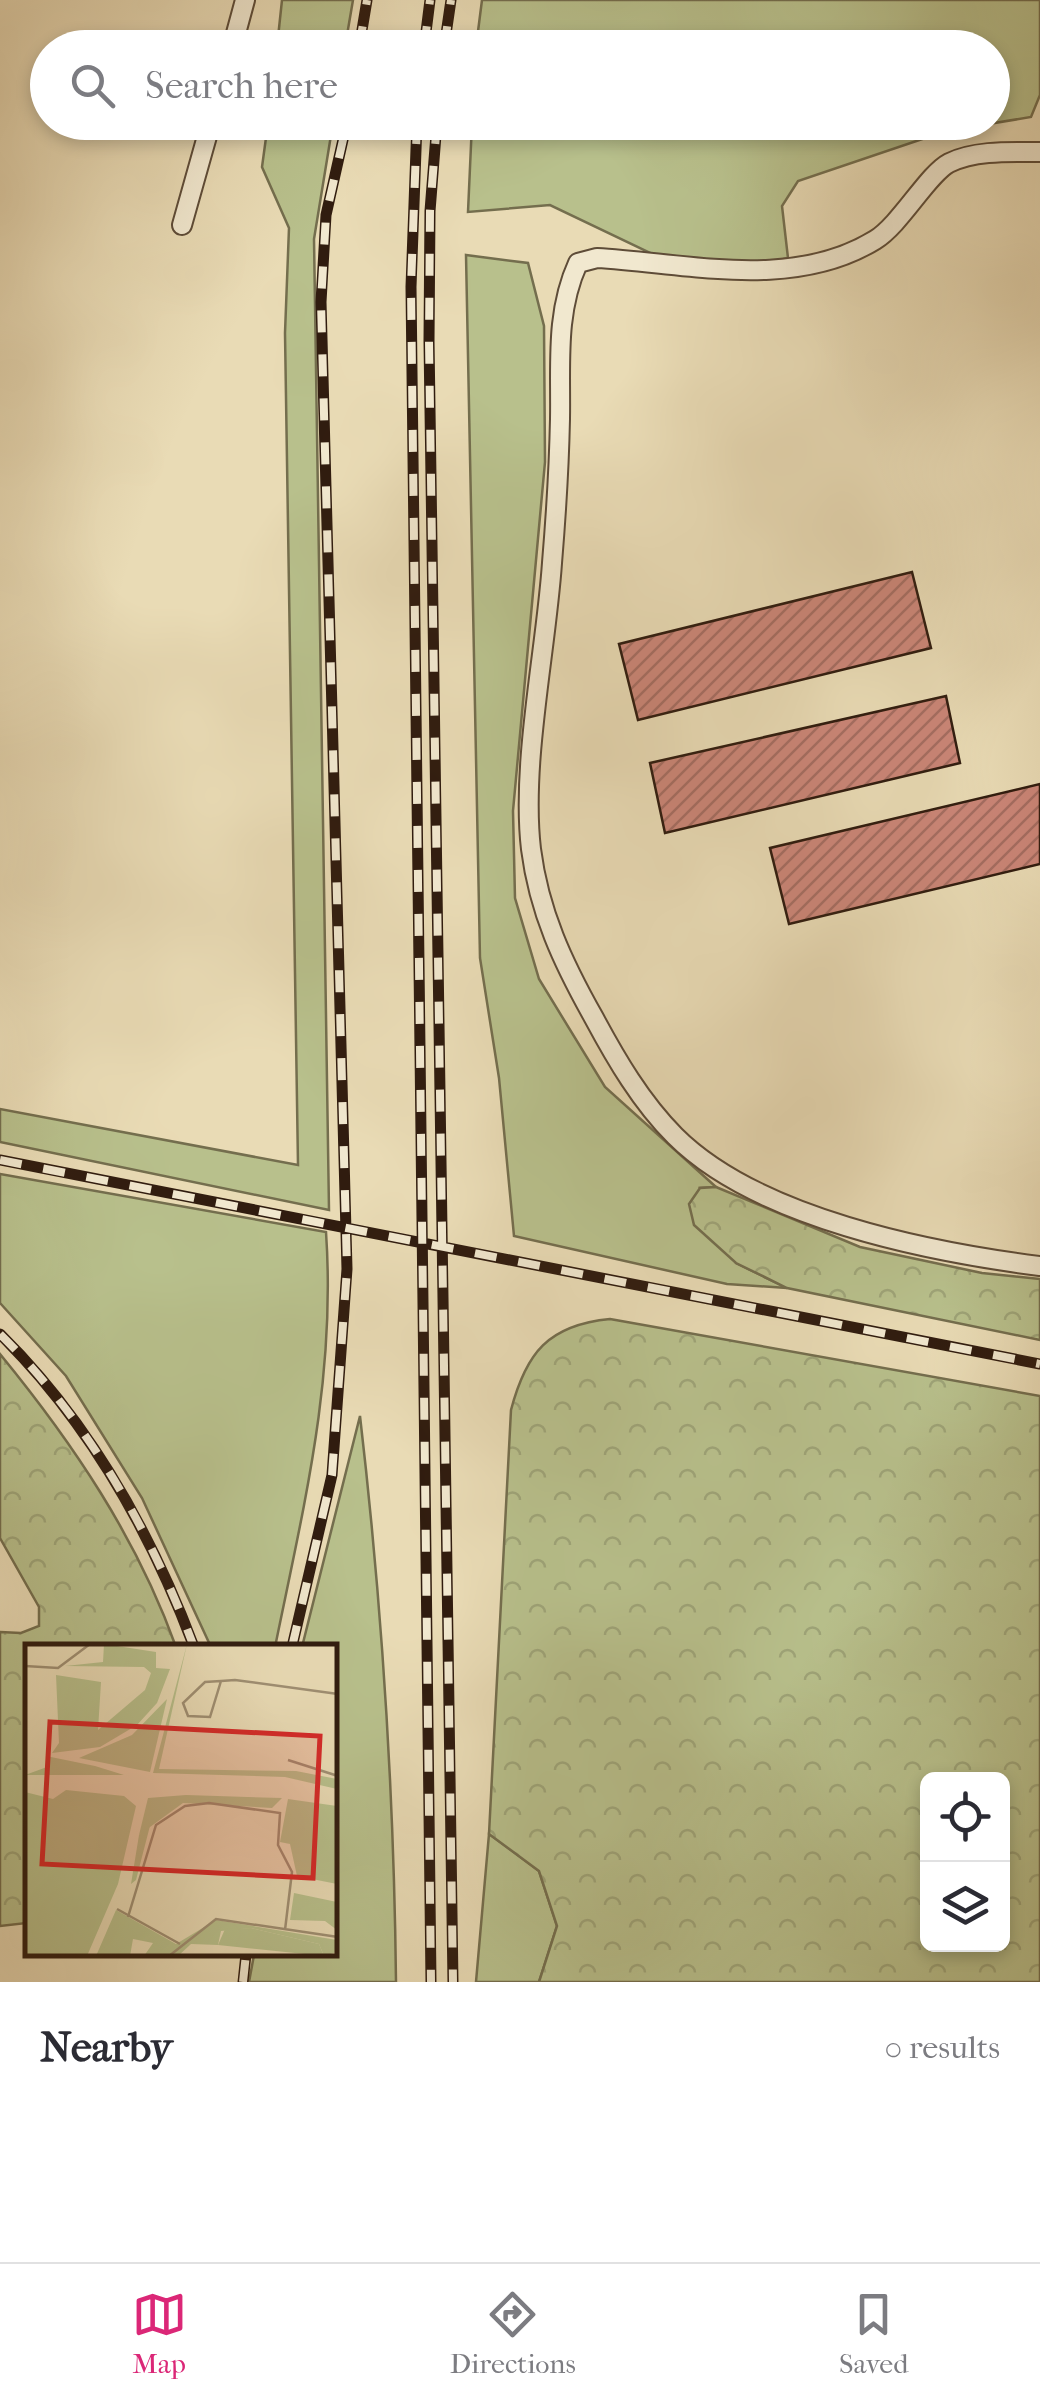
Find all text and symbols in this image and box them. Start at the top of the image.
search box [30,30,1010,140]
icon: search [65,58,120,113]
text: Search here [145,63,338,108]
inset map [25,1644,338,1957]
map controls [920,1772,1010,1952]
button: locate [920,1772,1010,1862]
button: layers [920,1862,1010,1952]
text: Nearby [40,2023,172,2072]
text: 0 results [884,2029,1000,2066]
tab: Map [132,2287,187,2380]
tab: Directions [450,2287,576,2380]
tab: Saved [839,2287,908,2380]

